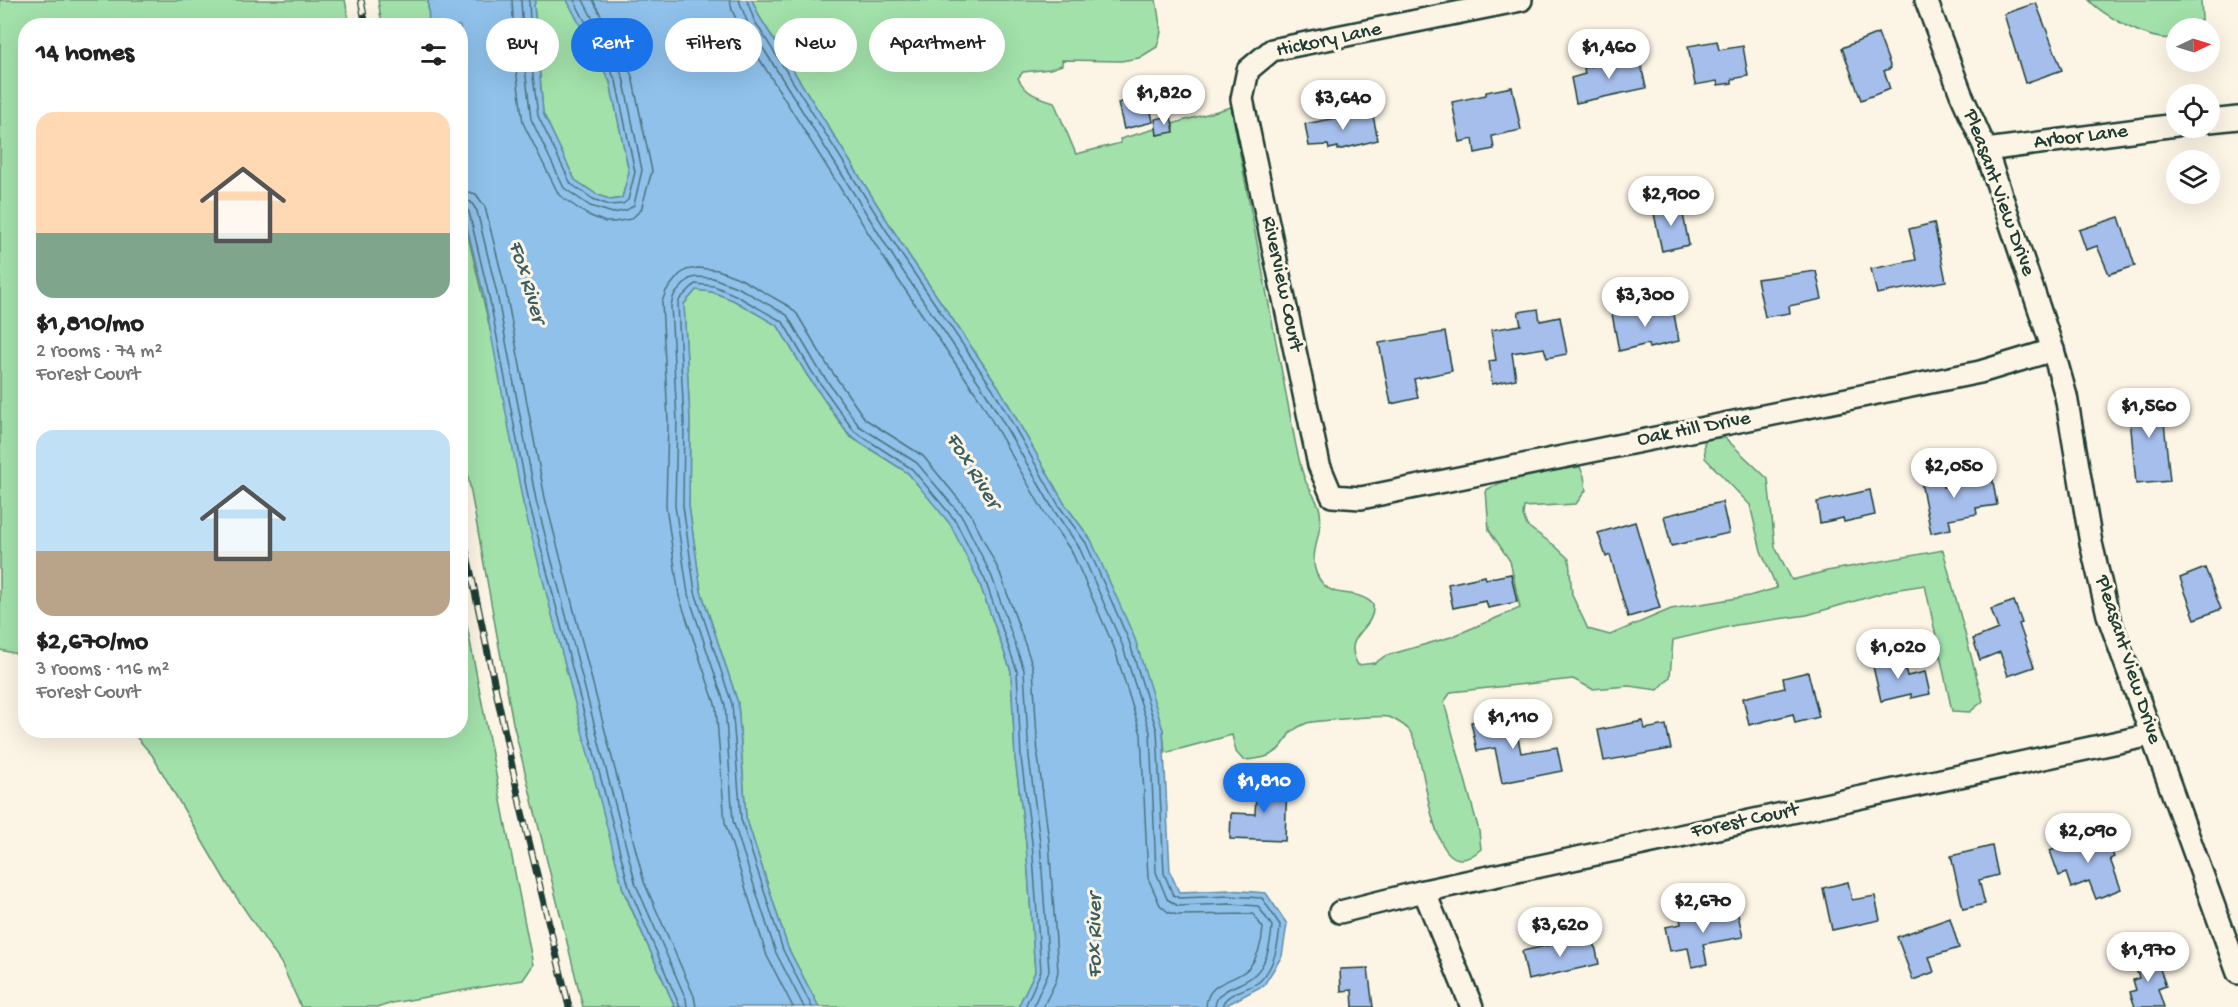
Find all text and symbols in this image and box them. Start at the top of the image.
street label: Hickory Lane [1274,17,1385,64]
chip: Buy [486,18,559,72]
chip: Rent [571,18,653,72]
chip: Filters [665,18,762,72]
chip: New [774,18,857,72]
chip: Apartment [869,18,1005,72]
north arrow [2166,18,2220,72]
map controls [2166,18,2220,204]
pin: $1,460 [1560,29,1658,80]
text: $1,460 [1582,37,1636,60]
icon: filters [417,38,450,71]
text: 14 homes [36,39,134,70]
pin: $1,820 [1115,75,1213,126]
pin: $3,640 [1294,80,1392,131]
text: $1,820 [1136,83,1192,106]
button: locate [2166,84,2220,138]
text: $3,640 [1315,88,1371,111]
street label: Pleasant View Drive [1956,105,2040,281]
street label: Arbor Lane [2033,120,2131,156]
button: layers [2166,150,2220,204]
icon: home [189,151,297,259]
pin: $2,900 [1622,176,1720,227]
text: $2,900 [1642,184,1700,207]
street label: Riverview Court [1255,214,1308,356]
water label: Fox River [501,238,552,330]
pin: $3,300 [1596,277,1694,328]
text: $3,300 [1616,285,1674,308]
text: $1,810/mo [36,310,144,341]
text: 2 rooms · 74 m² [36,341,162,364]
text: Forest Court [36,364,140,387]
pin: $1,560 [2100,388,2198,439]
text: $1,560 [2121,396,2177,419]
street label: Oak Hill Drive [1635,407,1754,453]
water label: Fox River [939,428,1008,517]
pin: $2,050 [1905,448,2003,499]
text: $2,050 [1925,456,1983,479]
icon: home [189,469,297,577]
street label: Pleasant View Drive [2088,572,2166,749]
text: $2,670/mo [36,628,148,659]
pin: $1,020 [1849,629,1947,680]
text: $1,020 [1870,637,1926,660]
text: 3 rooms · 116 m² [36,659,169,682]
text: Forest Court [36,682,140,705]
pin: $1,110 [1464,699,1562,750]
text: $1,110 [1488,707,1538,730]
pin: $1,810 [1215,763,1313,814]
text: $1,810 [1237,771,1291,794]
street label: Forest Court [1688,798,1803,846]
pin: $2,090 [2039,813,2137,864]
text: $2,090 [2059,821,2117,844]
pin: $2,670 [1654,883,1752,934]
water label: Fox River [1083,889,1109,978]
text: $2,670 [1675,891,1731,914]
pin: $3,620 [1511,907,1609,958]
text: $3,620 [1532,915,1588,938]
pin: $1,970 [2099,932,2197,983]
text: $1,970 [2120,940,2176,963]

